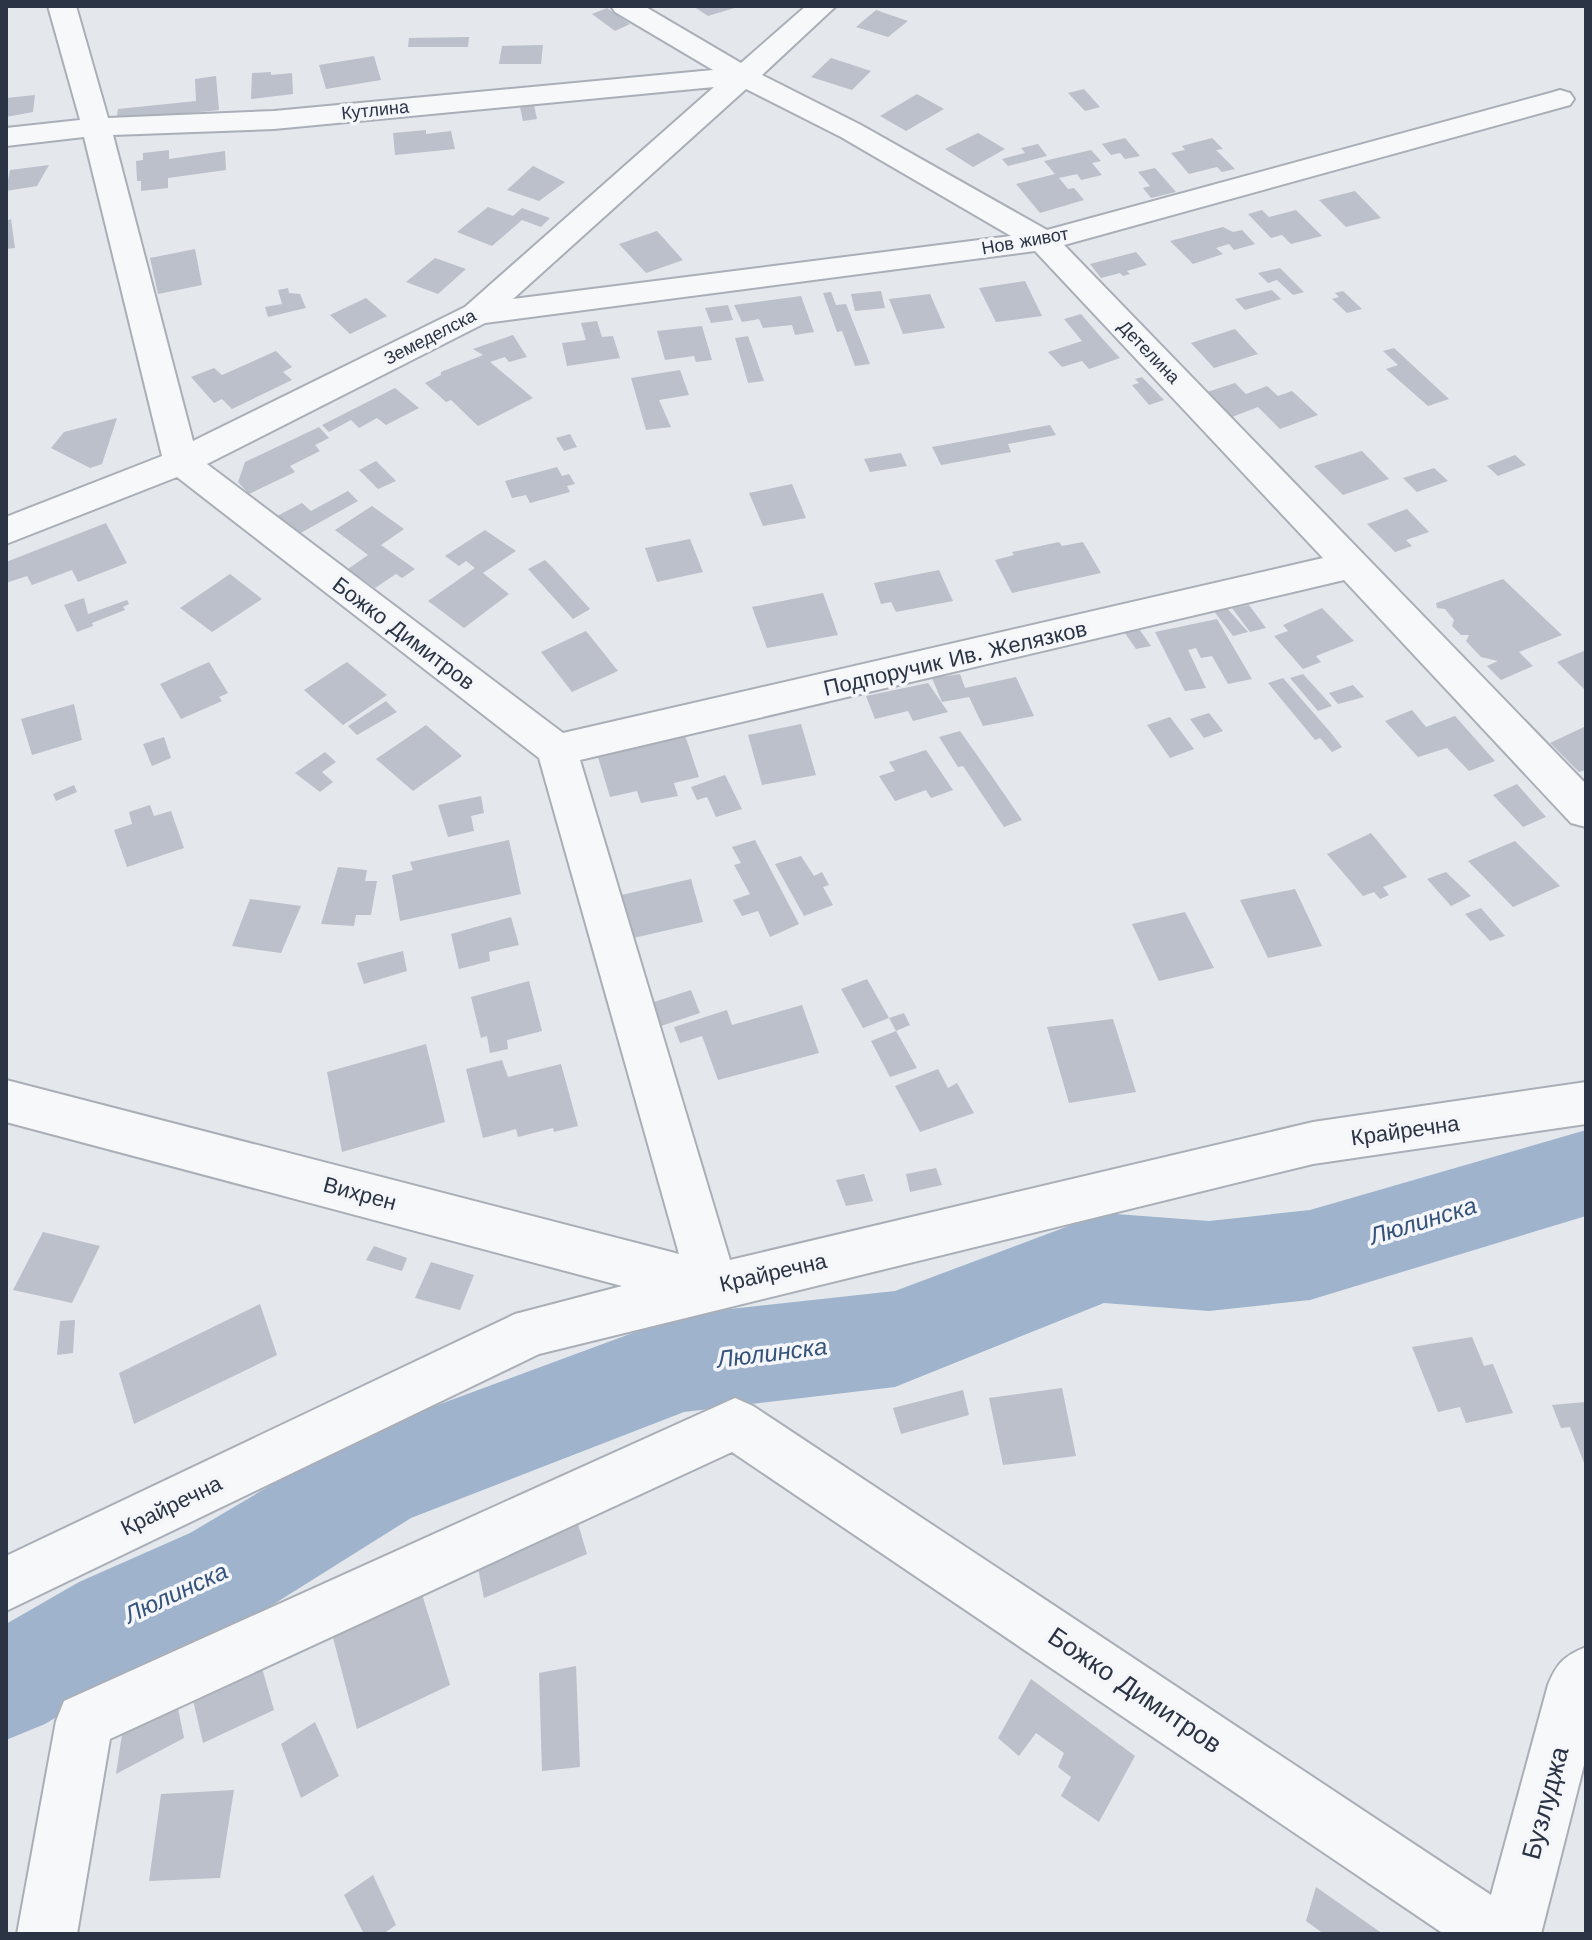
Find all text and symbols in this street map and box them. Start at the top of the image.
street label: Кутлина [340,95,411,123]
street label: Нов живот [980,223,1070,258]
street label: Земеделска [380,304,480,369]
street label: Детелина [1114,316,1185,388]
street label: Божко Димитров [328,572,480,695]
street label: Подпоручик Ив. Желязков [821,616,1089,701]
street label: Крайречна [1349,1110,1462,1150]
street label: Вихрен [321,1172,399,1215]
water label: Люлинска [1364,1191,1480,1251]
street label: Крайречна [717,1248,830,1297]
water label: Люлинска [713,1332,829,1374]
street label: Крайречна [117,1470,226,1541]
water label: Люлинска [118,1557,232,1630]
street label: Божко Димитров [1043,1621,1227,1759]
street label: Бузлуджа [1516,1743,1575,1863]

